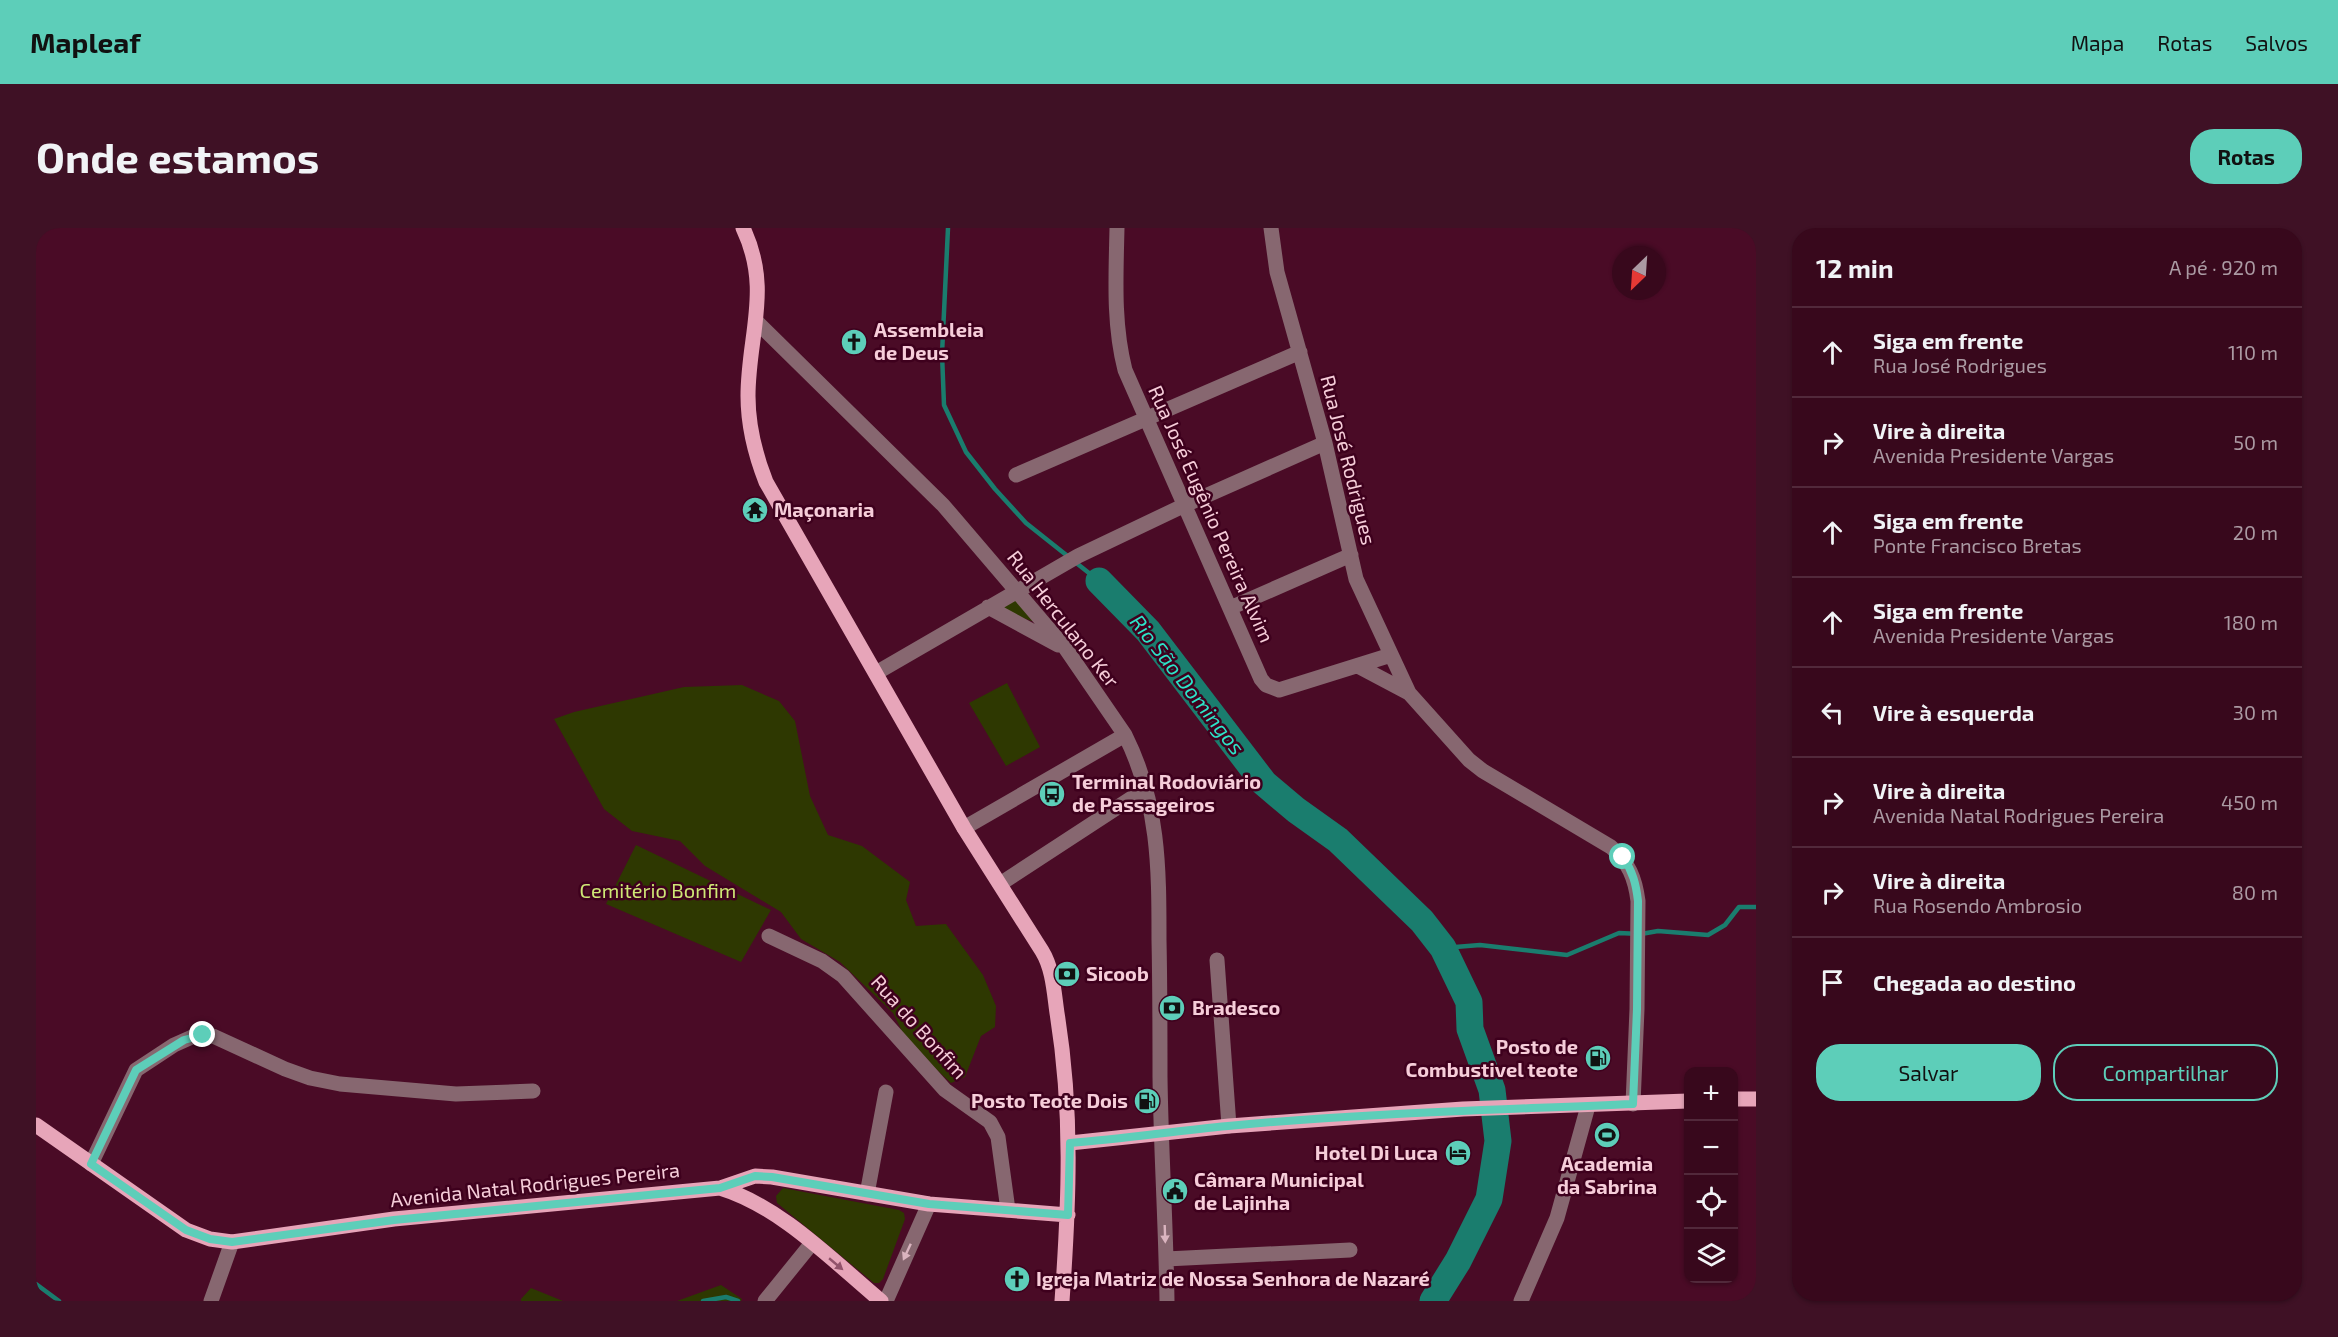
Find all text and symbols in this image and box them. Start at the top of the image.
text: Mapleaf [30,25,141,59]
text: Mapa [2071,30,2124,55]
text: Rotas [2157,30,2212,55]
text: Salvos [2245,30,2308,55]
button: Rotas [2190,129,2302,184]
text: Onde estamos [36,131,319,181]
north arrow [1612,246,1666,300]
text: 12 min [1816,252,1894,283]
text: A pé · 920 m [2169,255,2278,279]
place label: Assembleia de Deus [874,317,984,364]
church icon: Assembleia de Deus [839,327,869,357]
text: Siga em frente [1873,327,2023,353]
icon: ahead [1816,336,1849,369]
text: 110 m [2228,340,2278,364]
text: Rua José Rodrigues [1873,353,2047,377]
street label: Rua José Rodrigues [1316,373,1382,547]
street label: Rua José Eugênio Pereira Alvim [1144,381,1280,646]
text: Vire à direita [1873,417,2005,443]
icon: right [1816,426,1849,459]
text: 50 m [2233,430,2278,454]
text: Avenida Presidente Vargas [1873,443,2114,467]
temple icon: Maçonaria [740,495,770,525]
place label: Maçonaria [774,497,874,522]
text: Siga em frente [1873,507,2023,533]
icon: ahead [1816,516,1849,549]
text: 20 m [2233,520,2278,544]
text: Ponte Francisco Bretas [1873,533,2082,557]
street label: Rua Herculano Ker [1003,545,1125,692]
text: Siga em frente [1873,597,2023,623]
icon: ahead [1816,606,1849,639]
water label: Rio São Domingos [1126,609,1251,759]
text: 180 m [2224,610,2278,634]
text: Avenida Presidente Vargas [1873,623,2114,647]
icon: left [1816,696,1849,729]
text: Vire à esquerda [1873,699,2034,725]
text: 30 m [2233,700,2278,724]
place label: Terminal Rodoviário de Passageiros [1072,769,1261,816]
text: Vire à direita [1873,777,2005,803]
bus stop icon: Terminal Rodoviário de Passageiros [1037,779,1067,809]
icon: right [1816,786,1849,819]
text: 450 m [2221,790,2278,814]
text: Avenida Natal Rodrigues Pereira [1873,803,2164,827]
route start [1609,843,1635,869]
text: Vire à direita [1873,867,2005,893]
icon: right [1816,876,1849,909]
park label: Cemitério Bonfim [580,878,736,902]
text: 80 m [2232,880,2278,904]
text: Rua Rosendo Ambrosio [1873,893,2082,917]
bank icon: Sicoob [1052,959,1082,989]
place label: Sicoob [1086,961,1149,985]
icon: arrive [1816,966,1849,999]
street label: Rua do Bonfim [867,969,973,1083]
text: Chegada ao destino [1873,969,2076,995]
bank icon: Bradesco [1157,993,1187,1023]
place label: Bradesco [1192,995,1280,1019]
route end [189,1021,215,1047]
place label: Posto de Combustivel teote [1406,1034,1578,1081]
fuel station icon: Posto de Combustivel teote [1583,1043,1613,1073]
button: Salvar [1816,1044,2041,1101]
button: Compartilhar [2053,1044,2278,1101]
map controls [1684,1067,1738,1283]
button: + [1684,1067,1738,1121]
fuel station icon: Posto Teote Dois [1132,1086,1162,1116]
place label: Posto Teote Dois [971,1088,1128,1112]
sports icon: Academia da Sabrina [1592,1120,1622,1150]
button: − [1684,1121,1738,1175]
hotel icon: Hotel Di Luca [1443,1138,1473,1168]
place label: Hotel Di Luca [1315,1140,1438,1164]
place label: Academia da Sabrina [1557,1151,1657,1198]
street label: Avenida Natal Rodrigues Pereira [389,1157,681,1211]
place label: Câmara Municipal de Lajinha [1194,1167,1364,1214]
button: locate [1684,1175,1738,1229]
public building icon: Câmara Municipal de Lajinha [1160,1176,1190,1206]
one-way arrow [1161,1225,1170,1244]
button: layers [1684,1229,1738,1283]
one-way arrow [902,1244,912,1262]
one-way arrow [828,1257,843,1270]
church icon: Igreja Matriz de Nossa Senhora de Nazaré [1002,1264,1032,1294]
place label: Igreja Matriz de Nossa Senhora de Nazaré [1036,1266,1430,1290]

